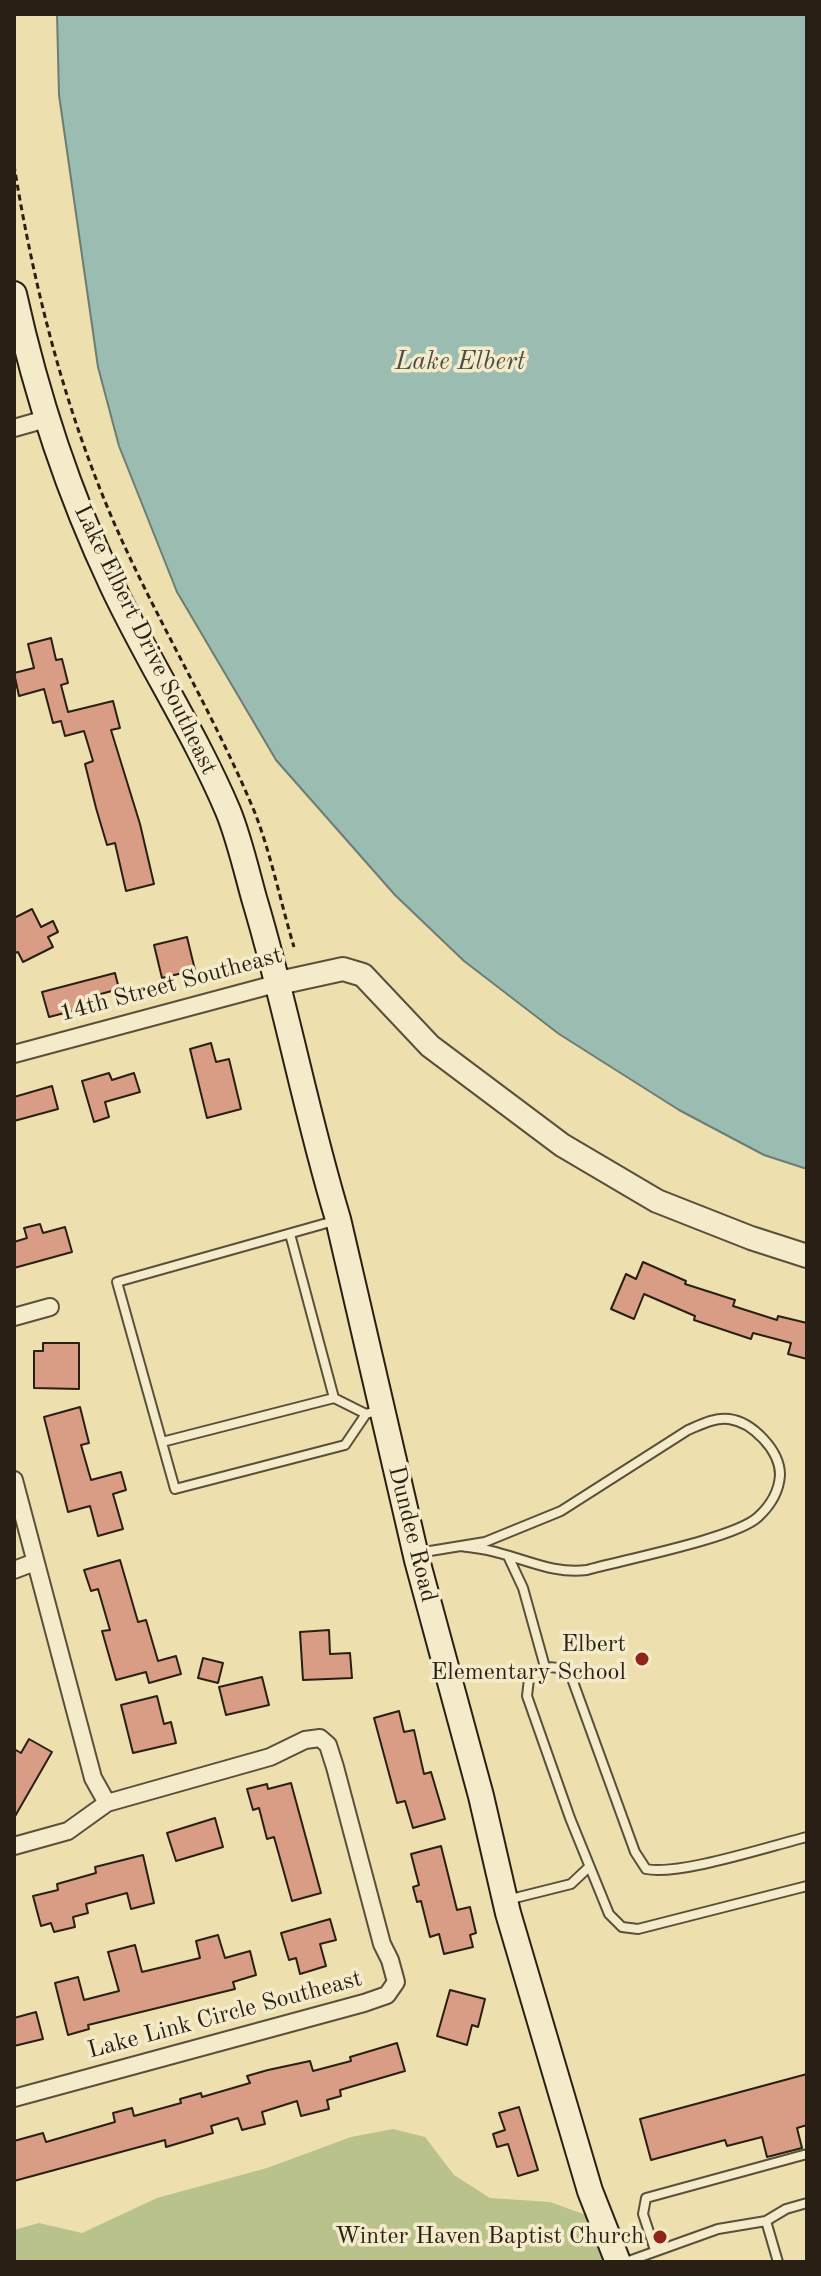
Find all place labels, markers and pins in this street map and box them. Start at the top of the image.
place label: Elbert Elementary School [431,1631,626,1687]
marker: Elbert Elementary School [633,1650,651,1668]
place label: Winter Haven Baptist Church [335,2223,644,2251]
marker: Winter Haven Baptist Church [651,2228,669,2246]

